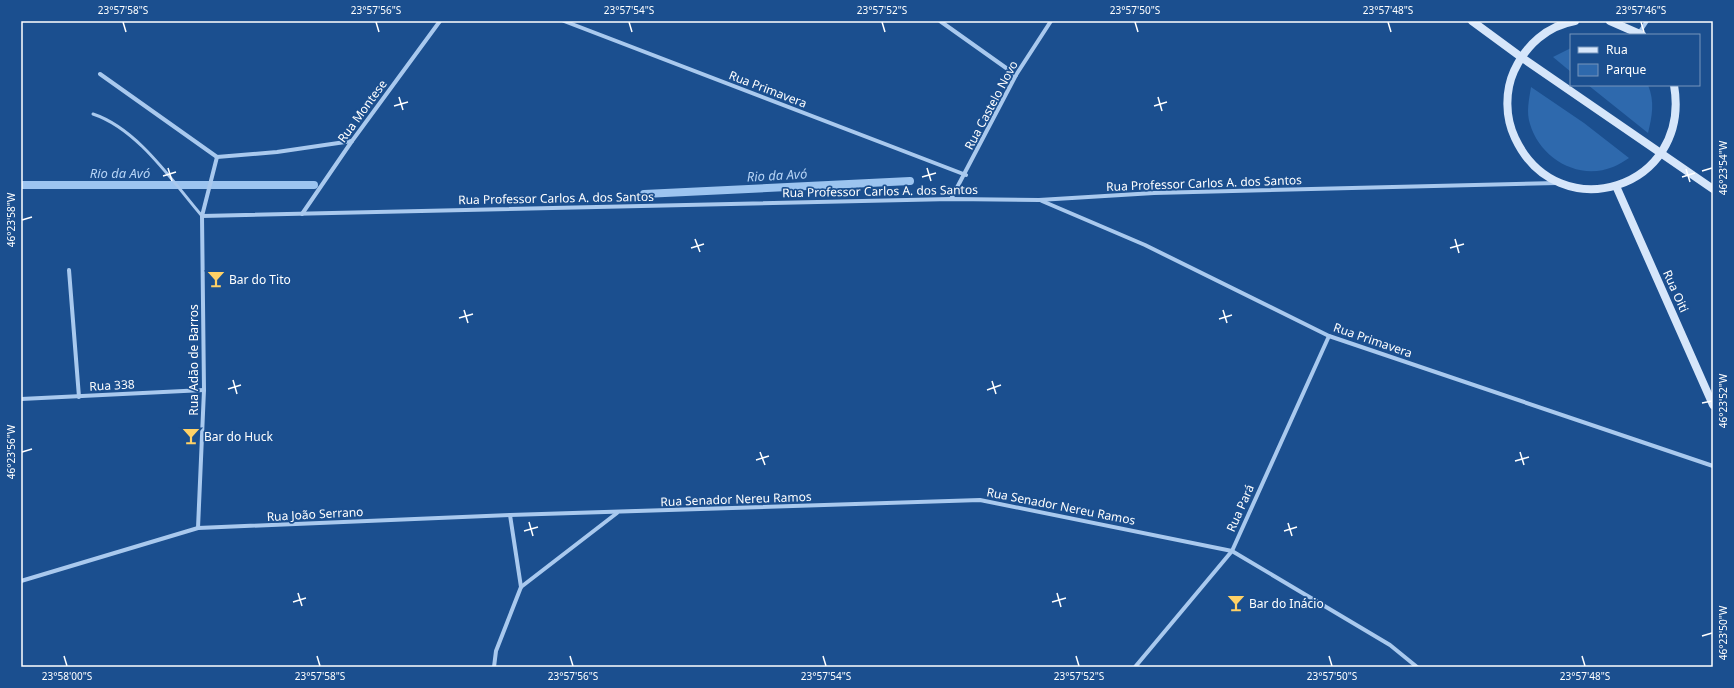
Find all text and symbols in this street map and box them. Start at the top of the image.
text: 23°57'58"S [98,3,149,17]
text: 23°57'56"S [351,3,402,17]
text: 23°57'54"S [604,3,655,17]
text: 23°57'52"S [857,3,908,17]
text: 23°57'50"S [1110,3,1161,17]
text: 23°57'48"S [1363,3,1414,17]
text: 23°57'46"S [1616,3,1667,17]
legend [1570,34,1700,86]
text: Rua [1606,41,1628,58]
street label: Rua Castelo Novo [960,57,1022,153]
text: Parque [1606,61,1647,78]
street label: Rua Primavera [727,66,809,112]
street label: Rua Montese [333,76,391,146]
text: 46°23'54"W [1716,140,1730,195]
water label: Rio da Avó [90,164,150,182]
water label: Rio da Avó [746,164,808,186]
street label: Rua Professor Carlos A. dos Santos [1106,171,1302,195]
street label: Rua Professor Carlos A. dos Santos [782,181,978,201]
street label: Rua Professor Carlos A. dos Santos [458,188,654,208]
text: 46°23'58"W [4,192,18,247]
street label: Rua Oiti [1659,267,1693,315]
bar icon: Bar do Tito [206,269,226,289]
place label: Bar do Tito [229,271,291,288]
street label: Rua Adão de Barros [185,304,202,416]
street label: Rua Primavera [1331,319,1415,361]
text: 46°23'52"W [1716,373,1730,428]
street label: Rua 338 [89,375,135,395]
text: 46°23'56"W [4,424,18,479]
bar icon: Bar do Huck [181,426,201,446]
place label: Bar do Huck [204,428,273,445]
street label: Rua Pará [1222,482,1258,534]
street label: Rua Senador Nereu Ramos [985,483,1137,529]
street label: Rua Senador Nereu Ramos [660,488,812,510]
street label: Rua João Serrano [266,503,364,525]
bar icon: Bar do Inácio [1226,593,1246,613]
place label: Bar do Inácio [1249,595,1324,612]
text: 46°23'50"W [1716,605,1730,660]
text: 23°58'00"S [42,669,93,683]
text: 23°57'58"S [295,669,346,683]
text: 23°57'56"S [548,669,599,683]
text: 23°57'54"S [801,669,852,683]
text: 23°57'52"S [1054,669,1105,683]
text: 23°57'50"S [1307,669,1358,683]
text: 23°57'48"S [1560,669,1611,683]

